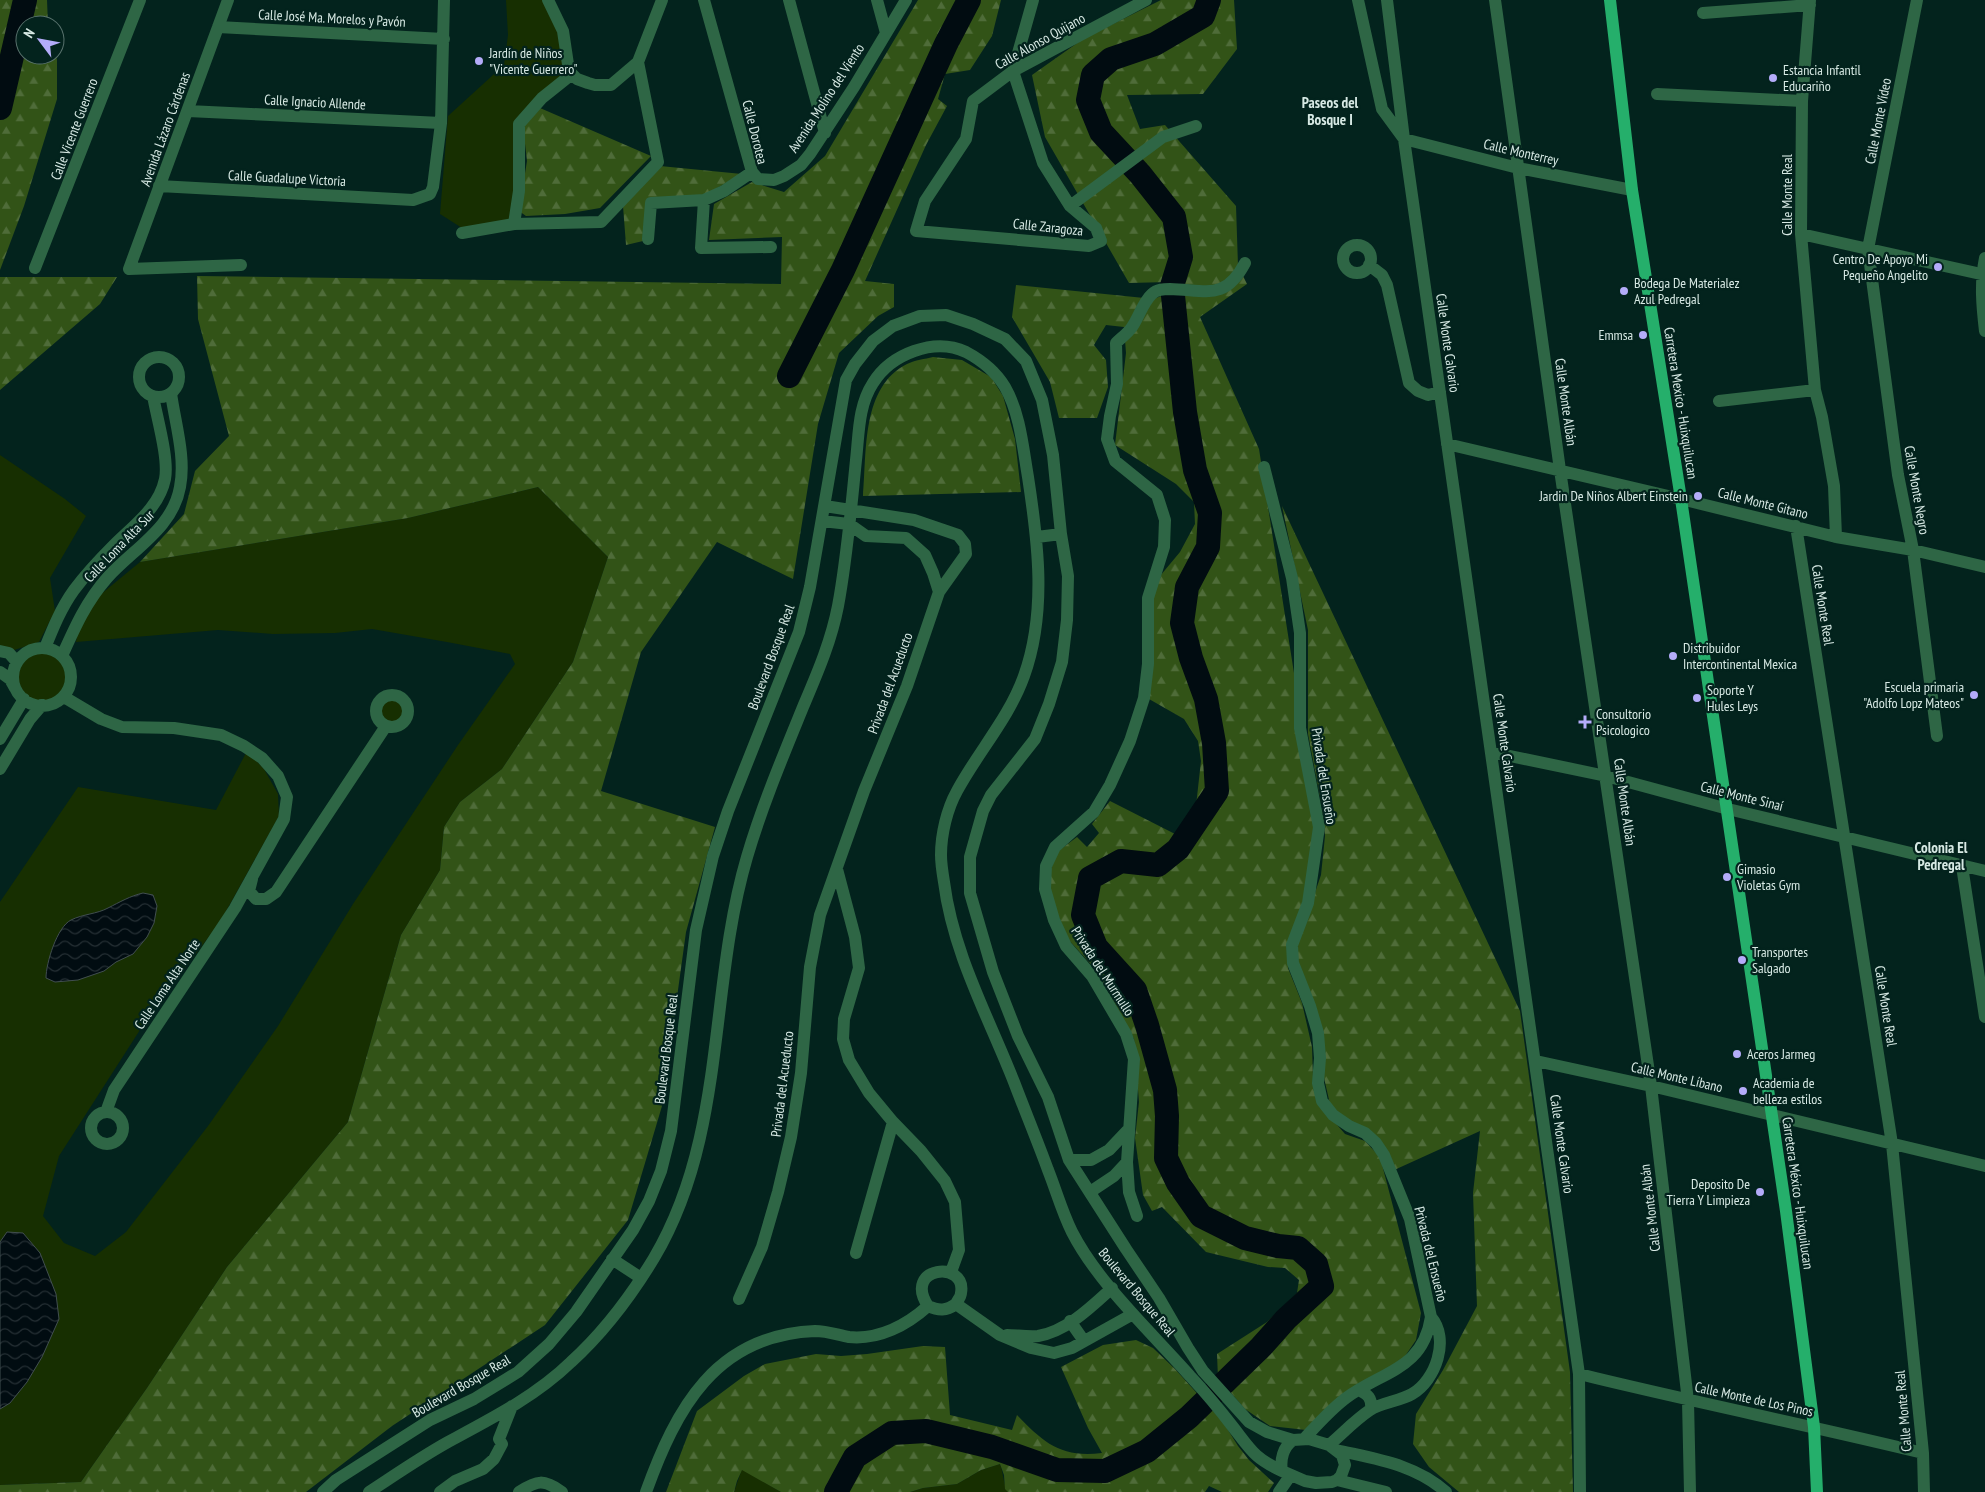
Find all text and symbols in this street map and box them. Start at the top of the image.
street label: Calle José Ma. Morelos y Pavón [258,5,406,31]
street label: Calle Alonso Quijano [992,9,1088,73]
north arrow [15,15,65,65]
text: N [19,25,39,41]
street label: Avenida Molino del Viento [784,40,868,156]
place label: Jardín de Niños "Vicente Guerrero" [488,44,578,78]
marker: Jardín de Niños "Vicente Guerrero" [473,55,485,67]
place label: Estancia Infantil Educariño [1783,61,1862,95]
street label: Avenida Lázaro Cárdenas [136,69,194,189]
marker: Estancia Infantil Educariño [1767,72,1779,84]
street label: Calle Vicente Guerrero [46,76,102,182]
street label: Calle Monte Vídeo [1861,76,1895,166]
street label: Calle Ignacio Allende [264,90,366,114]
district label: Paseos del Bosque I [1302,93,1359,129]
street label: Calle Dorotea [738,98,772,166]
street label: Calle Monterrey [1482,135,1561,170]
street label: Calle Monte Real [1778,154,1796,236]
street label: Calle Guadalupe Victoria [228,166,346,190]
street label: Calle Zaragoza [1012,214,1084,240]
place label: Centro De Apoyo Mi Pequeño Angelito [1833,250,1928,284]
marker: Centro De Apoyo Mi Pequeño Angelito [1932,261,1944,273]
place label: Bodega De Materialez Azul Pedregal [1634,274,1740,308]
marker: Bodega De Materialez Azul Pedregal [1618,285,1630,297]
street label: Calle Monte Calvario [1432,292,1464,394]
place label: Emmsa [1598,326,1633,344]
street label: Carretera Mexico - Huixquilucan [1660,326,1702,480]
marker: Emmsa [1637,329,1649,341]
street label: Calle Monte Albán [1551,357,1581,447]
street label: Calle Monte Negro [1900,444,1934,536]
street label: Calle Monte Gitano [1716,483,1810,523]
place label: Jardin De Niños Albert Einstein [1538,487,1688,505]
marker: Jardin De Niños Albert Einstein [1692,490,1704,502]
street label: Calle Loma Alta Sur [80,506,158,586]
street label: Calle Monte Real [1808,563,1838,647]
street label: Boulevard Bosque Real [744,601,799,712]
street label: Privada del Acueducto [863,630,917,736]
place label: Distribuidor Intercontinental Mexica [1683,639,1797,673]
marker: Distribuidor Intercontinental Mexica [1667,650,1679,662]
place label: Escuela primaria "Adolfo Lopz Mateos" [1863,678,1964,712]
place label: Soporte Y Hules Leys [1707,681,1758,715]
marker: Escuela primaria "Adolfo Lopz Mateos" [1968,689,1980,701]
street label: Calle Monte Calvario [1489,692,1521,794]
marker: Soporte Y Hules Leys [1691,692,1703,704]
place label: Consultorio Psicologico [1596,705,1651,739]
marker: Consultorio Psicologico [1578,715,1592,729]
street label: Privada del Ensueño [1307,726,1341,826]
street label: Calle Monte Albán [1610,757,1640,847]
street label: Calle Monte Sinaí [1699,777,1785,815]
district label: Colonia El Pedregal [1915,838,1968,874]
place label: Gimasio Violetas Gym [1736,860,1800,894]
marker: Gimasio Violetas Gym [1721,871,1733,883]
street label: Privada del Murmullo [1067,923,1139,1019]
street label: Calle Loma Alta Norte [130,935,204,1033]
place label: Transportes Salgado [1752,943,1808,977]
marker: Transportes Salgado [1736,954,1748,966]
street label: Calle Monte Real [1871,964,1901,1048]
street label: Boulevard Bosque Real [650,992,682,1105]
street label: Privada del Acueducto [767,1030,797,1138]
place label: Aceros Jarmeg [1747,1045,1815,1063]
marker: Aceros Jarmeg [1731,1048,1743,1060]
street label: Calle Monte Líbano [1629,1058,1725,1096]
place label: Academia de belleza estilos [1753,1074,1822,1108]
marker: Academia de belleza estilos [1737,1085,1749,1097]
street label: Calle Monte Calvario [1546,1093,1578,1195]
street label: Carretera México - Huixquilucan [1778,1116,1818,1270]
street label: Calle Monte Albán [1636,1163,1664,1253]
place label: Deposito De Tierra Y Limpieza [1667,1175,1750,1209]
marker: Deposito De Tierra Y Limpieza [1754,1186,1766,1198]
street label: Privada del Ensueño [1410,1205,1452,1303]
street label: Boulevard Bosque Real [1095,1244,1180,1341]
street label: Boulevard Bosque Real [409,1350,514,1421]
street label: Calle Monte Real [1890,1369,1916,1452]
street label: Calle Monte de Los Pinos [1693,1378,1815,1420]

